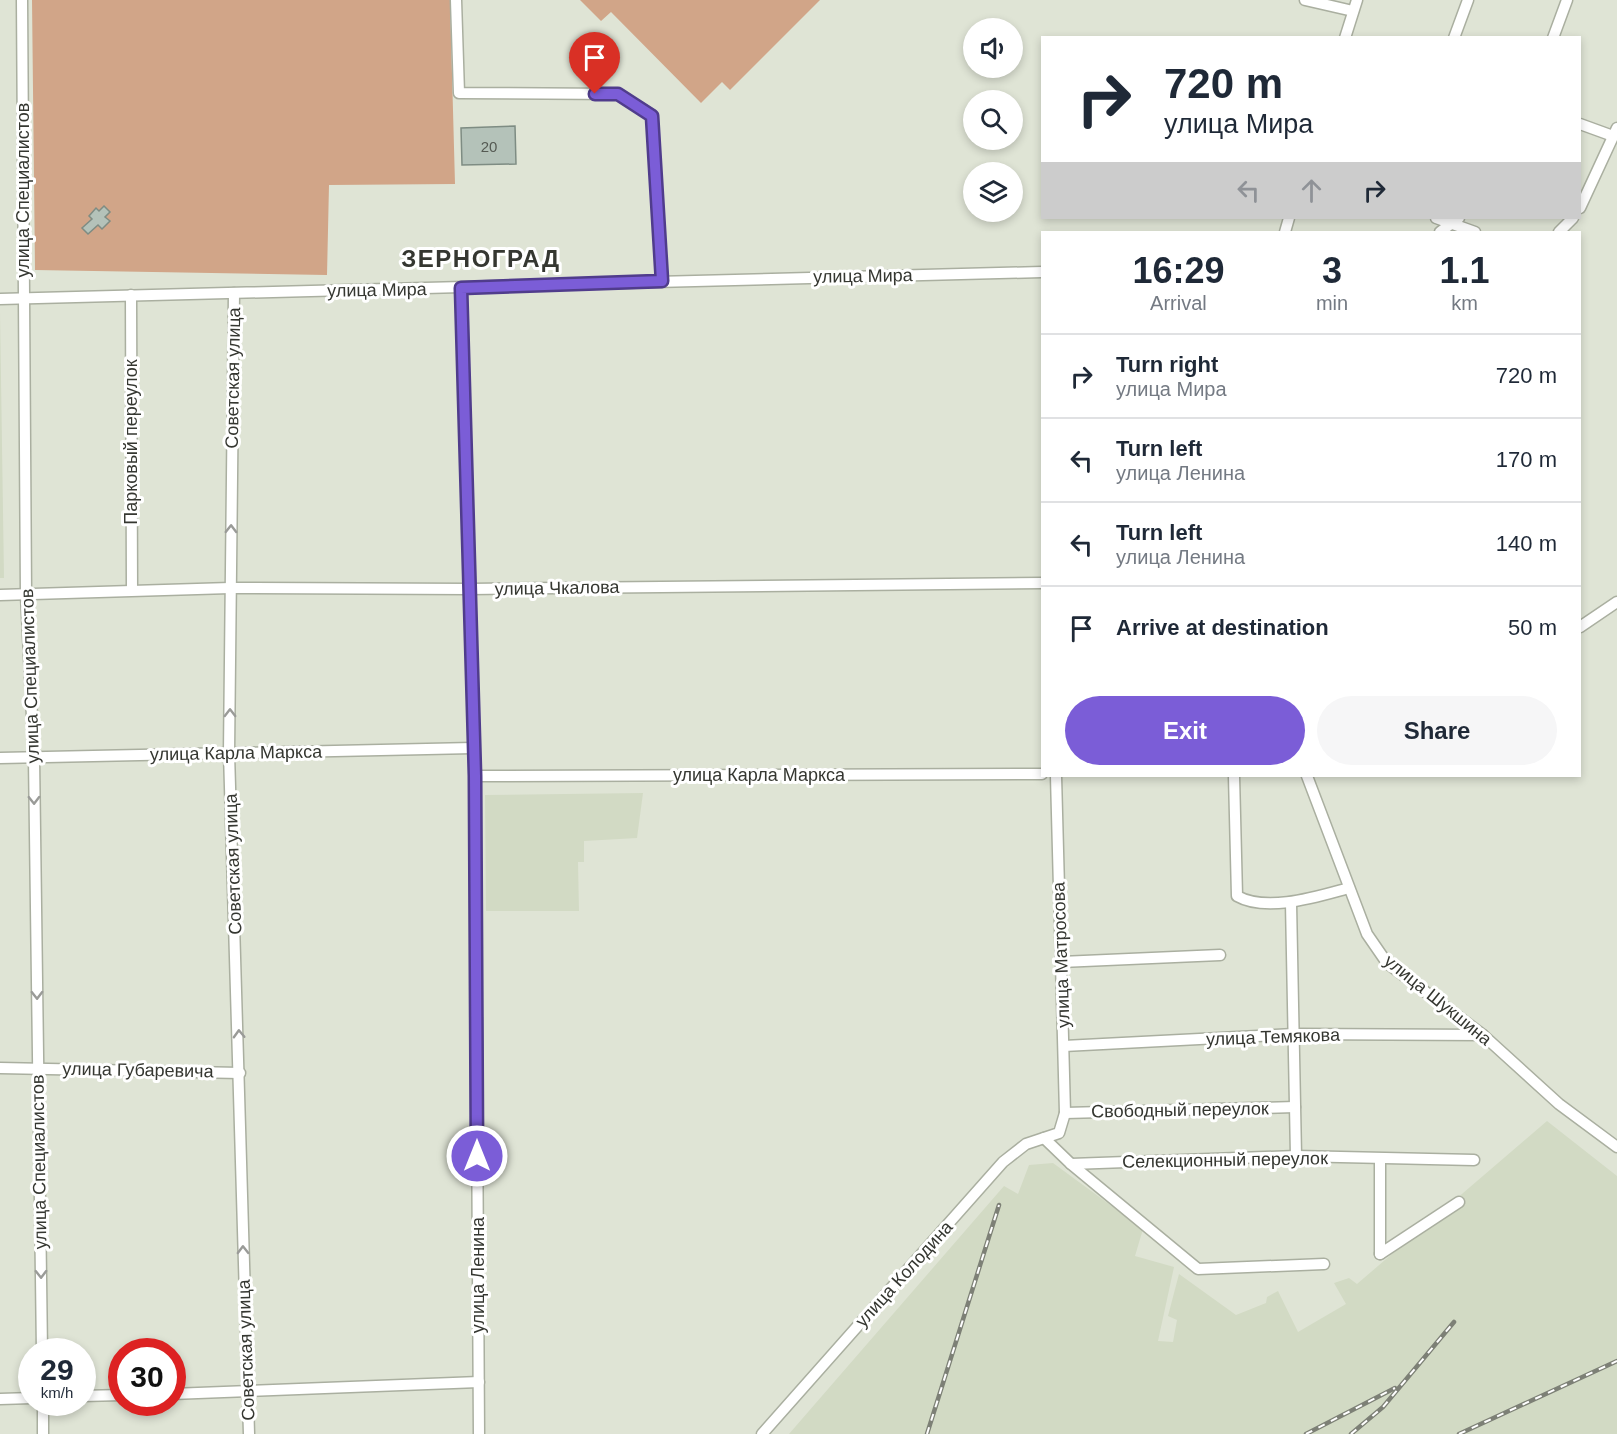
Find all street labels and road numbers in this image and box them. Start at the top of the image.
street label: улица Специалистов [13,103,33,277]
street label: улица Мира [813,265,914,287]
street label: улица Мира [327,279,428,301]
street label: Советская улица [222,306,244,449]
street label: Парковый переулок [121,359,141,525]
street label: улица Чкалова [494,577,621,599]
street label: улица Специалистов [17,588,43,764]
street label: улица Карла Маркса [150,741,323,765]
street label: улица Карла Маркса [673,765,846,785]
street label: Советская улица [221,792,245,935]
street label: улица Матросова [1048,881,1074,1028]
street label: улица Шукшина [1380,951,1496,1050]
street label: улица Темякова [1206,1025,1341,1049]
street label: улица Губаревича [62,1059,215,1081]
street label: улица Специалистов [27,1074,51,1250]
street label: Свободный переулок [1091,1098,1269,1122]
street label: Селекционный переулок [1122,1148,1328,1172]
street label: улица Ленина [468,1216,488,1333]
street label: улица Колодина [851,1216,957,1331]
street label: Советская улица [234,1278,258,1421]

